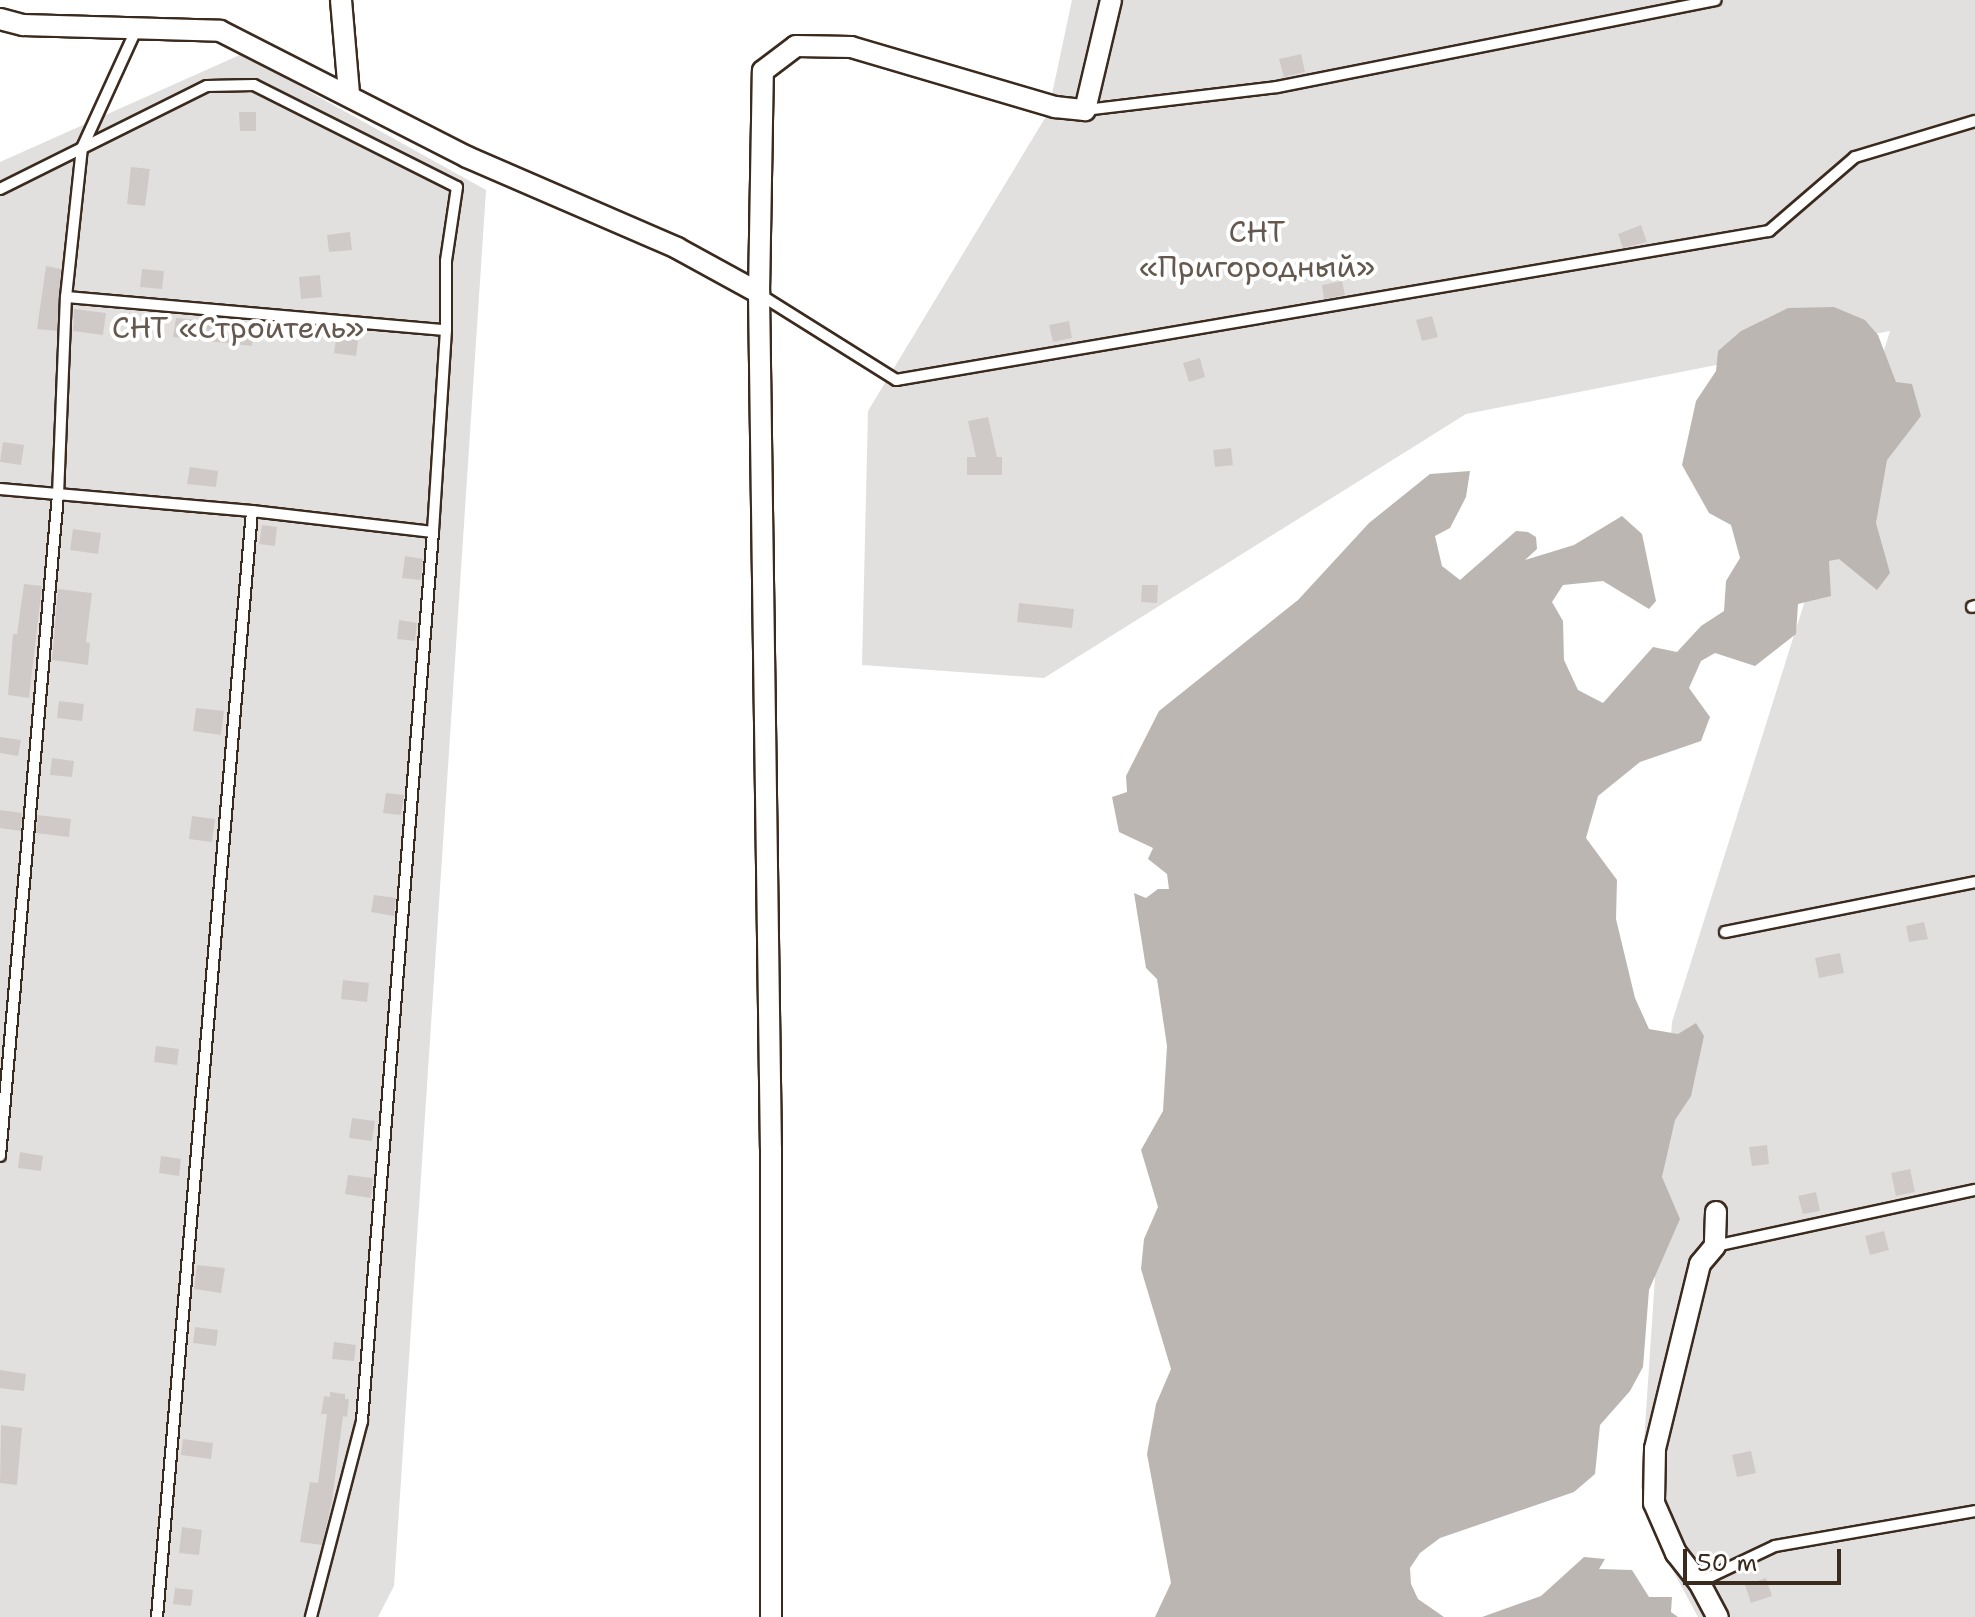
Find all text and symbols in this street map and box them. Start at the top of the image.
park label: СНТ «Пригородный» [1139,214,1375,284]
park label: СНТ «Строитель» [112,310,364,346]
scale bar [1687,1533,1845,1583]
text: 50 m [1697,1547,1757,1579]

